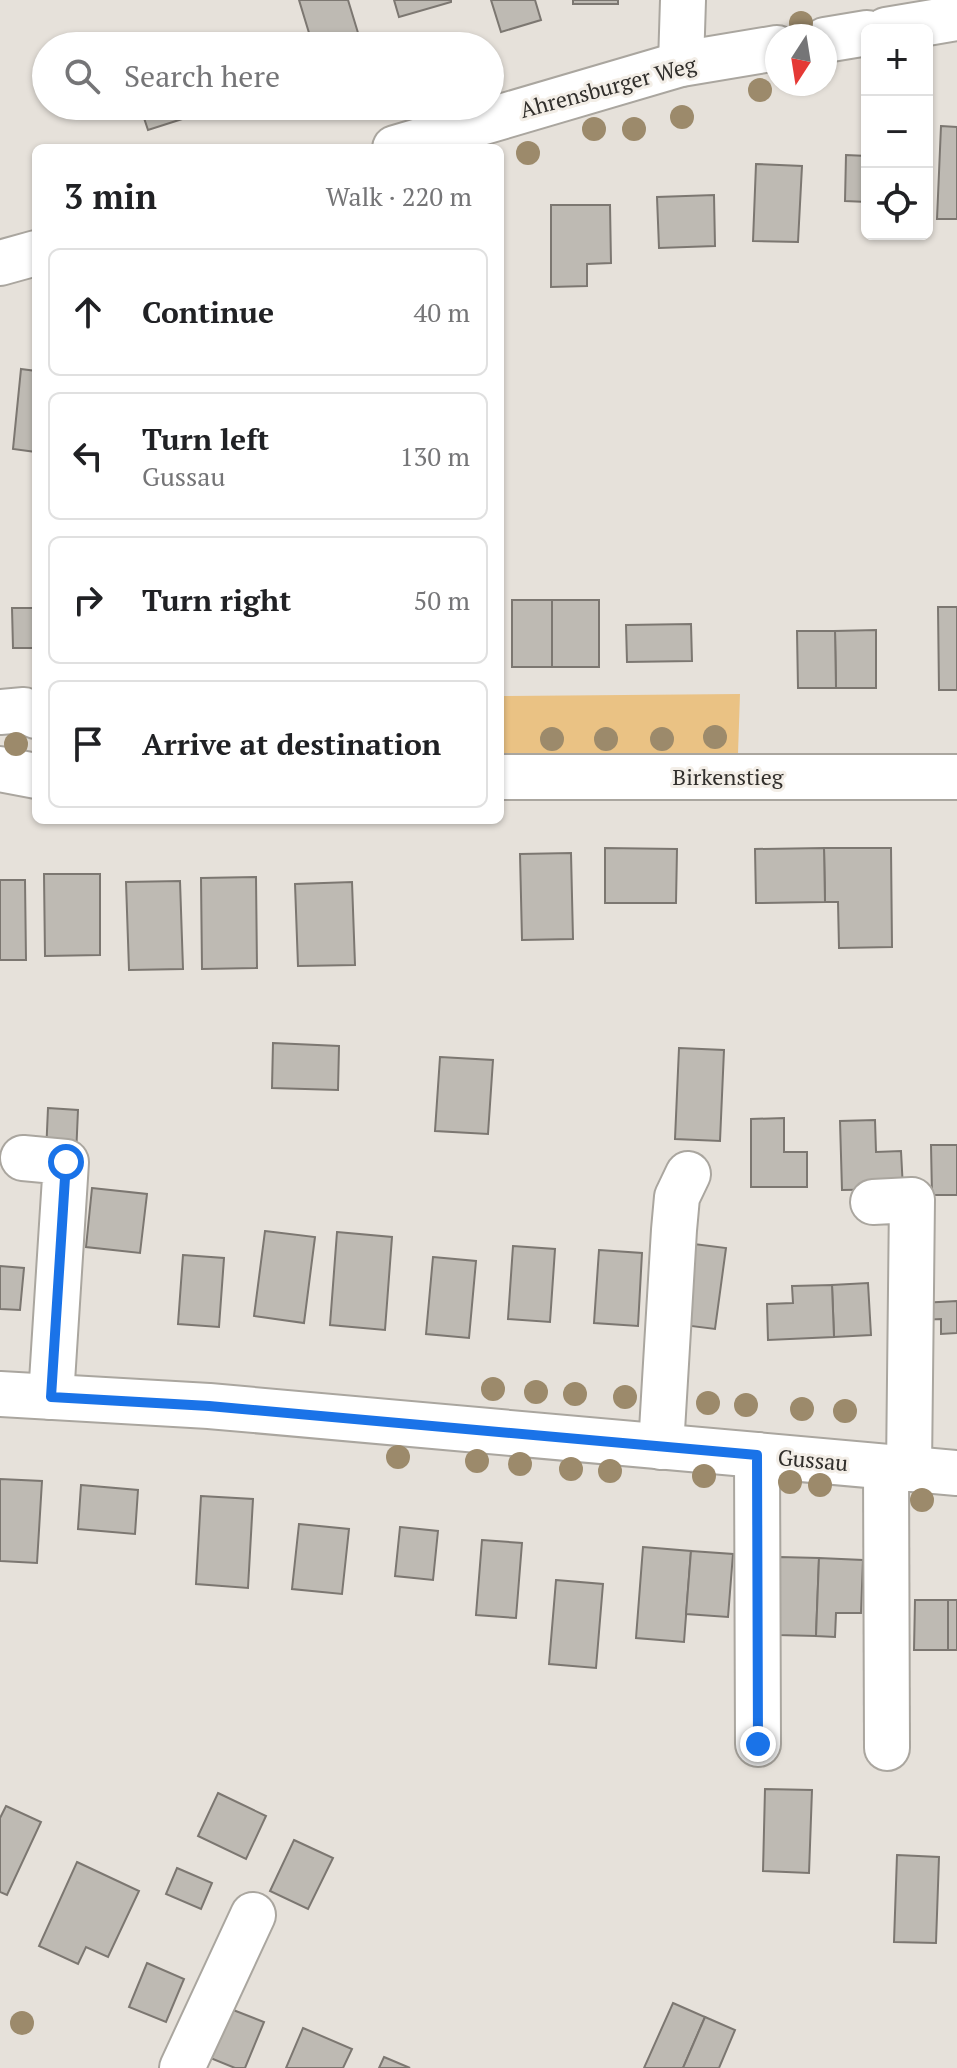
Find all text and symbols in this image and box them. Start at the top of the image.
north arrow [765,24,837,96]
map controls [861,24,933,240]
button: + [861,24,933,96]
search box [32,32,504,120]
street label: Ahrensburger Weg [517,49,700,124]
icon: search [60,54,104,98]
text: Search here [124,56,280,96]
button: − [861,96,933,168]
button: locate [861,168,933,240]
text: 3 min [64,174,157,219]
text: Walk · 220 m [326,179,472,213]
icon: ahead [66,290,110,334]
text: Continue [142,292,274,332]
text: 40 m [414,295,470,329]
text: Turn left [142,419,269,459]
icon: left [66,434,110,478]
text: 130 m [400,439,470,473]
text: Gussau [142,459,225,493]
icon: right [66,578,110,622]
text: Turn right [142,580,291,620]
text: 50 m [414,583,470,617]
icon: arrive [66,722,110,766]
text: Arrive at destination [142,724,441,764]
street label: Birkenstieg [673,762,784,791]
route start [48,1144,84,1180]
street label: Gussau [777,1442,850,1477]
route end [740,1726,776,1762]

